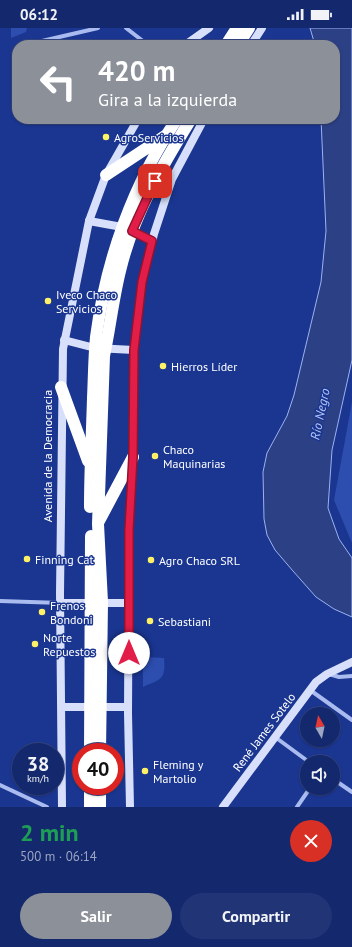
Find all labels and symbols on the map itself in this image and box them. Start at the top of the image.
place label: AgroServicios [114,130,183,145]
marker: AgroServicios [101,132,111,142]
pin [138,164,172,198]
place label: Iveco Chaco Servicios [56,287,117,316]
marker: Iveco Chaco Servicios [43,296,53,306]
place label: Hierros Líder [171,359,237,374]
marker: Hierros Líder [158,361,168,371]
water label: Río Negro [306,386,334,441]
street label: Avenida de la Democracia [40,390,55,522]
place label: Chaco Maquinarias [163,442,225,471]
marker: Chaco Maquinarias [150,451,160,461]
place label: Finning Cat [35,552,94,567]
place label: Agro Chaco SRL [159,553,240,568]
marker: Finning Cat [22,554,32,564]
marker: Agro Chaco SRL [146,555,156,565]
place label: Frenos Bondoni [50,598,93,627]
marker: Frenos Bondoni [37,607,47,617]
place label: Sebastiani [158,614,211,629]
marker: Sebastiani [145,616,155,626]
place label: Norte Repuestos [43,630,95,659]
position arrow [108,632,150,674]
marker: Norte Repuestos [30,639,40,649]
street label: René James Sotelo [229,690,299,774]
north arrow [300,707,340,747]
speed limit sign: 40 [72,743,124,795]
place label: Fleming y Martolio [153,757,204,786]
marker: Fleming y Martolio [140,766,150,776]

